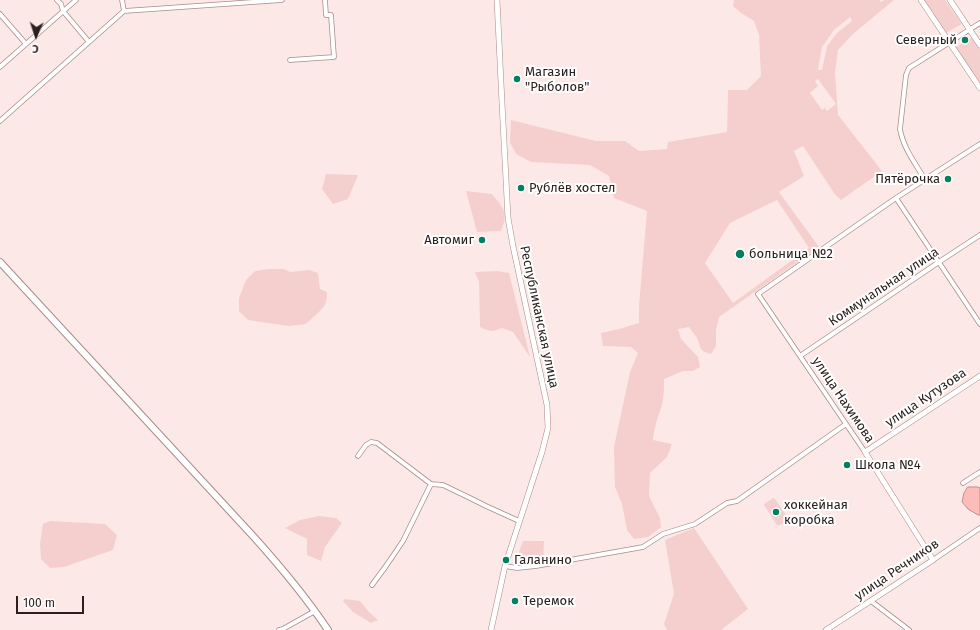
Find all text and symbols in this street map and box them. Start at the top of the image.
north arrow [16,16,56,56]
place label: Северный [896,32,957,48]
marker: Северный [960,35,970,45]
text: С [32,42,39,55]
place label: Магазин "Рыболов" [525,64,589,95]
marker: Магазин "Рыболов" [512,74,522,84]
place label: Пятёрочка [875,171,940,187]
marker: Пятёрочка [943,174,953,184]
place label: Рублёв хостел [529,180,616,196]
marker: Рублёв хостел [516,183,526,193]
place label: Автомиг [424,232,474,248]
marker: Автомиг [477,235,487,245]
street label: Республиканская улица [516,244,562,390]
street label: Коммунальная улица [826,244,942,330]
place label: больница №2 [749,246,833,262]
marker: больница №2 [734,248,746,260]
street label: улица Нахимова [808,354,878,446]
street label: улица Кутузова [883,365,969,431]
place label: Школа №4 [855,457,921,473]
marker: Школа №4 [842,460,852,470]
place label: хоккейная коробка [784,497,848,528]
marker: хоккейная коробка [771,507,781,517]
street label: улица Речников [852,536,942,604]
place label: Галанино [514,552,572,568]
marker: Галанино [501,555,511,565]
scale bar [18,588,86,614]
place label: Теремок [523,593,574,609]
text: 100 m [23,596,55,610]
marker: Теремок [510,596,520,606]

